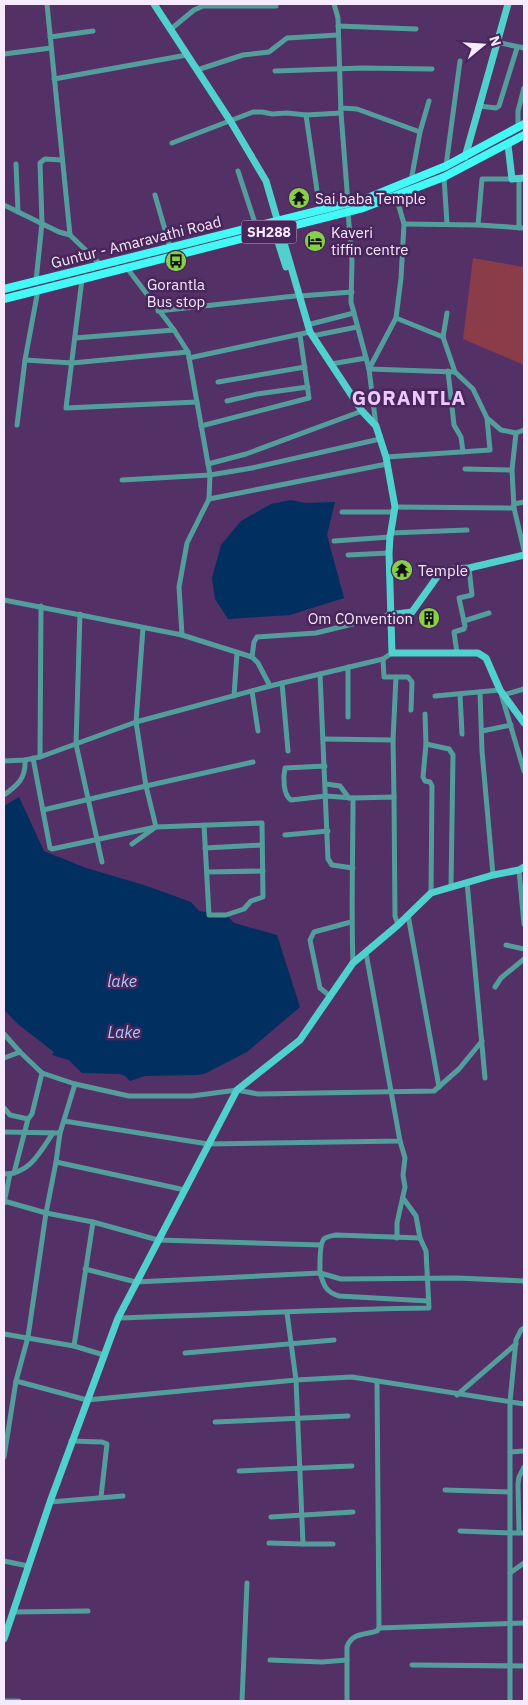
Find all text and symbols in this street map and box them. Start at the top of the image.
north arrow [458,20,508,70]
text: N [485,33,505,49]
temple icon: Sai baba Temple [287,186,311,210]
place label: Sai baba Temple [315,189,426,208]
street label: Guntur - Amaravathi Road [49,212,223,272]
road number: SH288 [242,220,296,243]
place label: Kaveri tiffin centre [331,223,409,259]
hotel icon: Kaveri tiffin centre [303,229,327,253]
bus stop icon: Gorantla Bus stop [164,249,188,273]
place label: Gorantla Bus stop [147,275,205,311]
district label: GORANTLA [352,384,466,411]
temple icon: Temple [390,558,414,582]
place label: Temple [418,561,468,580]
building icon: Om COnvention [417,606,441,630]
place label: Om COnvention [308,609,413,628]
water label: lake [107,971,137,991]
water label: Lake [108,1022,141,1042]

